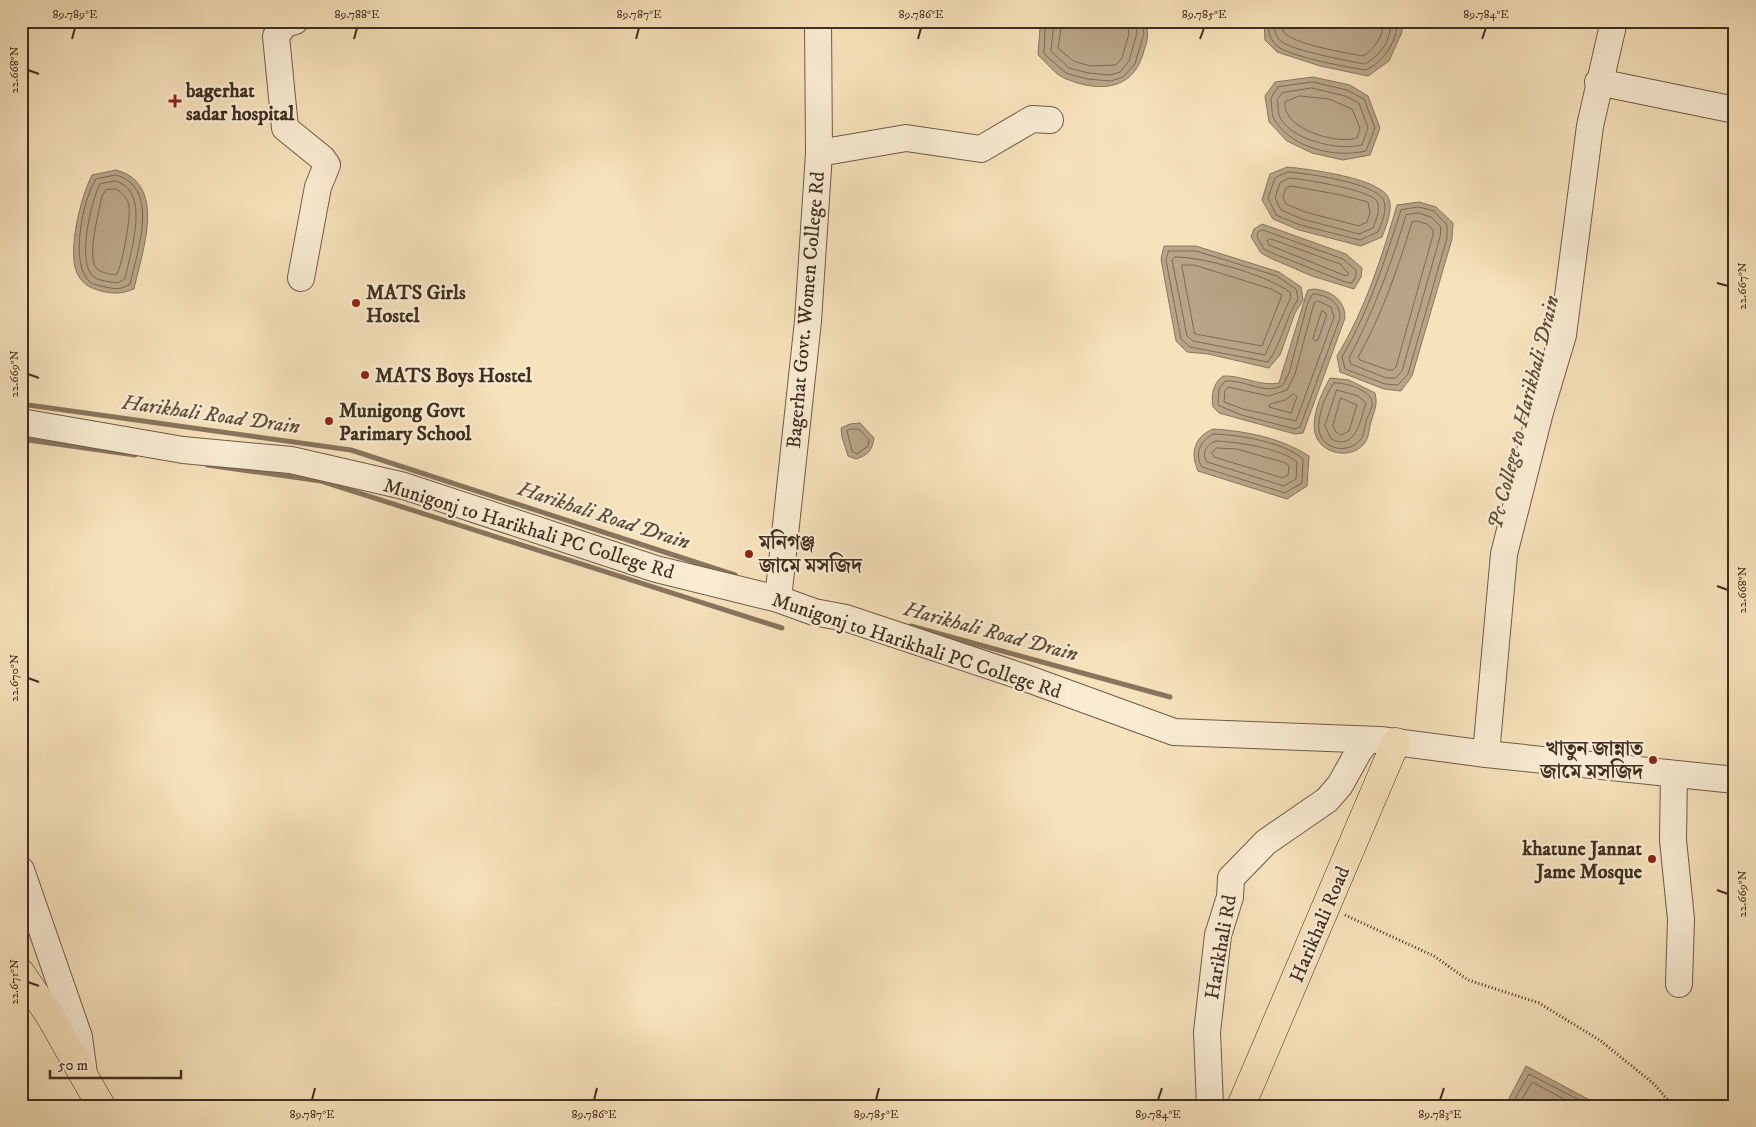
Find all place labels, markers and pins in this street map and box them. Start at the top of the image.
place label: bagerhat sadar hospital [185,79,295,127]
marker: bagerhat sadar hospital [168,94,182,108]
place label: MATS Girls Hostel [366,281,466,329]
marker: MATS Girls Hostel [350,297,362,309]
place label: MATS Boys Hostel [375,364,533,389]
marker: MATS Boys Hostel [359,369,371,381]
place label: Munigong Govt Parimary School [339,399,472,447]
marker: Munigong Govt Parimary School [323,415,335,427]
place label: মনিগঞ্জ জামে মসজিদ [758,529,863,579]
marker: মনিগঞ্জ জামে মসজিদ [743,548,755,560]
place label: খাতুন জান্নাত জামে মসজিদ [1539,737,1644,785]
marker: খাতুন জান্নাত জামে মসজিদ [1647,754,1659,766]
place label: khatune Jannat Jame Mosque [1521,837,1643,885]
marker: khatune Jannat Jame Mosque [1646,853,1658,865]

